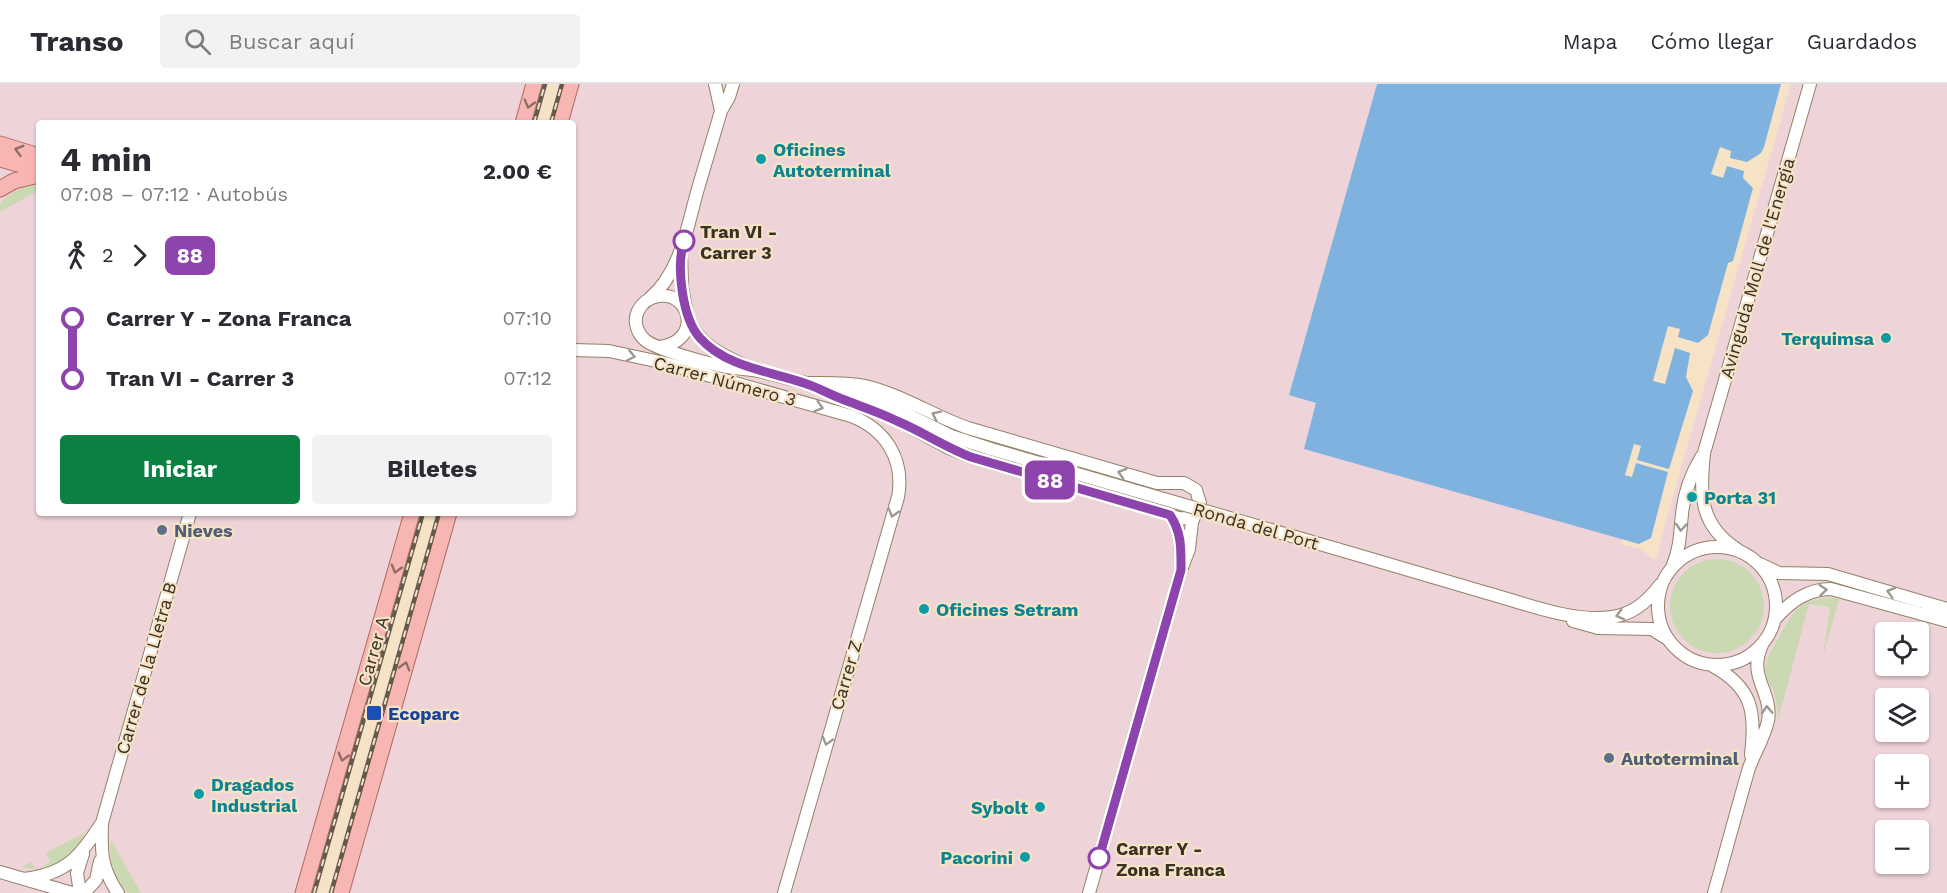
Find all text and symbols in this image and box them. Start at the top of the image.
search box [160,14,580,68]
text: Transo [30,25,124,58]
icon: search [181,25,214,58]
text: Buscar aquí [229,29,355,54]
text: Mapa [1563,29,1617,54]
text: Cómo llegar [1650,29,1774,54]
text: Guardados [1807,29,1917,54]
one-way arrow [524,98,536,108]
place label: Oficines Autoterminal [773,139,891,181]
text: 4 min [60,140,152,179]
one-way arrow [15,145,25,157]
marker: Oficines Autoterminal [754,152,768,166]
street label: Avinguda Moll de l'Energia [1715,155,1799,381]
text: 2.00 € [483,159,552,184]
text: 07:08 – 07:12 · Autobús [60,182,288,206]
place label: Tran VI - Carrer 3 [700,221,777,263]
marker: Tran VI - Carrer 3 [673,230,695,252]
icon: walk [60,239,93,272]
icon: forward [123,239,156,272]
text: 2 [102,243,114,267]
text: 88 [177,243,203,268]
text: Carrer Y - Zona Franca [106,306,351,331]
text: 07:10 [503,306,552,330]
place label: Terquimsa [1781,328,1875,349]
marker: Terquimsa [1879,331,1893,345]
one-way arrow [626,348,636,361]
street label: Carrer Número 3 [651,352,799,410]
text: Tran VI - Carrer 3 [106,366,294,391]
text: 07:12 [503,366,552,390]
one-way arrow [813,400,824,412]
one-way arrow [931,410,942,422]
button: Iniciar [60,435,300,504]
button: Billetes [312,435,552,504]
line badge: 88 [1023,460,1077,500]
text: 88 [1037,468,1063,493]
one-way arrow [1117,468,1128,480]
place label: Porta 31 [1704,487,1776,508]
marker: Porta 31 [1685,490,1699,504]
street label: Ronda del Port [1191,498,1322,554]
one-way arrow [888,507,900,518]
place label: Nieves [174,520,233,541]
marker: Nieves [155,523,169,537]
one-way arrow [1675,523,1688,532]
one-way arrow [391,563,403,574]
street label: Carrer de la Lletra B [111,579,181,757]
one-way arrow [1818,584,1828,597]
one-way arrow [1886,587,1896,600]
place label: Oficines Setram [936,599,1079,620]
marker: Oficines Setram [917,602,931,616]
one-way arrow [1615,607,1625,620]
street label: Carrer A [353,614,393,688]
map controls [1875,622,1929,874]
button: locate [1875,622,1929,676]
street label: Carrer Z [826,638,866,712]
one-way arrow [398,661,410,672]
button: layers [1875,688,1929,742]
place label: Ecoparc [388,703,460,724]
marker: Ecoparc [365,704,383,722]
one-way arrow [1761,705,1774,714]
one-way arrow [822,735,834,746]
place label: Autoterminal [1621,748,1739,769]
marker: Autoterminal [1602,751,1616,765]
one-way arrow [337,752,350,762]
button: + [1875,754,1929,808]
place label: Dragados Industrial [211,774,297,816]
marker: Dragados Industrial [192,787,206,801]
place label: Sybolt [971,797,1028,818]
marker: Sybolt [1033,800,1047,814]
button: − [1875,820,1929,874]
place label: Carrer Y - Zona Franca [1116,838,1226,880]
place label: Pacorini [940,847,1013,868]
marker: Carrer Y - Zona Franca [1088,847,1110,869]
marker: Pacorini [1018,850,1032,864]

